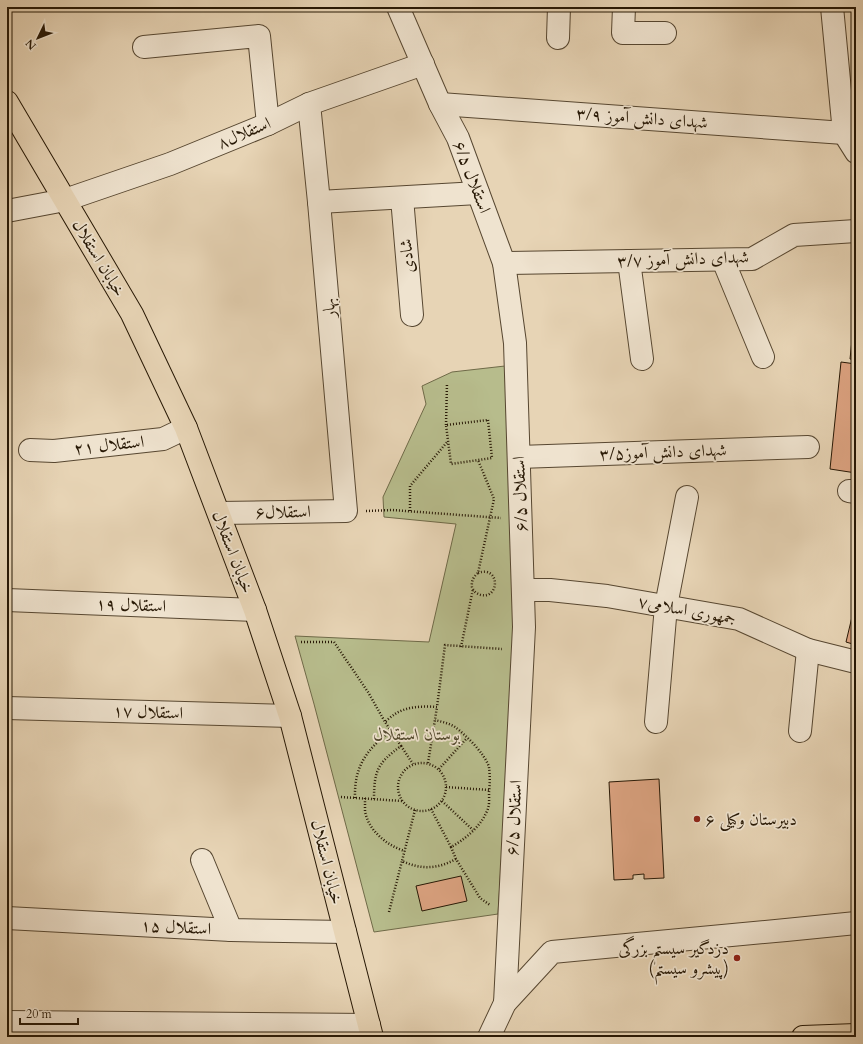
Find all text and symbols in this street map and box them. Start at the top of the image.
north arrow [18,18,58,58]
text: N [22,36,40,53]
street label: شهدای دانش آموز ۳/۹ [575,102,709,134]
street label: استقلال۸ [214,111,274,155]
street label: استقلال ۶/۵ [448,137,496,217]
street label: خیابان استقلال [67,215,131,301]
street label: شادی [394,238,420,274]
street label: شهدای دانش آموز ۳/۷ [617,245,749,273]
street label: بهار [317,297,341,321]
street label: استقلال ۲۱ [73,430,146,460]
street label: شهدای دانش آموز۳/۵ [599,438,727,466]
street label: استقلال ۶/۵ [507,455,533,532]
street label: استقلال۶ [255,500,311,524]
street label: خیابان استقلال [207,507,259,597]
street label: جمهوری اسلامی۷ [636,590,738,630]
street label: استقلال ۱۹ [95,592,167,618]
street label: استقلال ۱۷ [112,699,184,725]
park label: بوستان استقلال [373,723,461,746]
street label: استقلال ۶/۵ [501,779,527,856]
place label: دبیرستان وکیلی ۶ [705,808,797,832]
marker: دبیرستان وکیلی ۶ [692,814,702,824]
street label: خیابان استقلال [305,817,349,907]
street label: استقلال ۱۵ [140,914,212,940]
place label: دزدگیر سیستم بزرگی (پیشرو سیستم) [619,935,729,985]
marker: دزدگیر سیستم بزرگی (پیشرو سیستم) [732,953,742,963]
scale bar [20,1000,78,1026]
text: 20 m [26,1006,53,1022]

